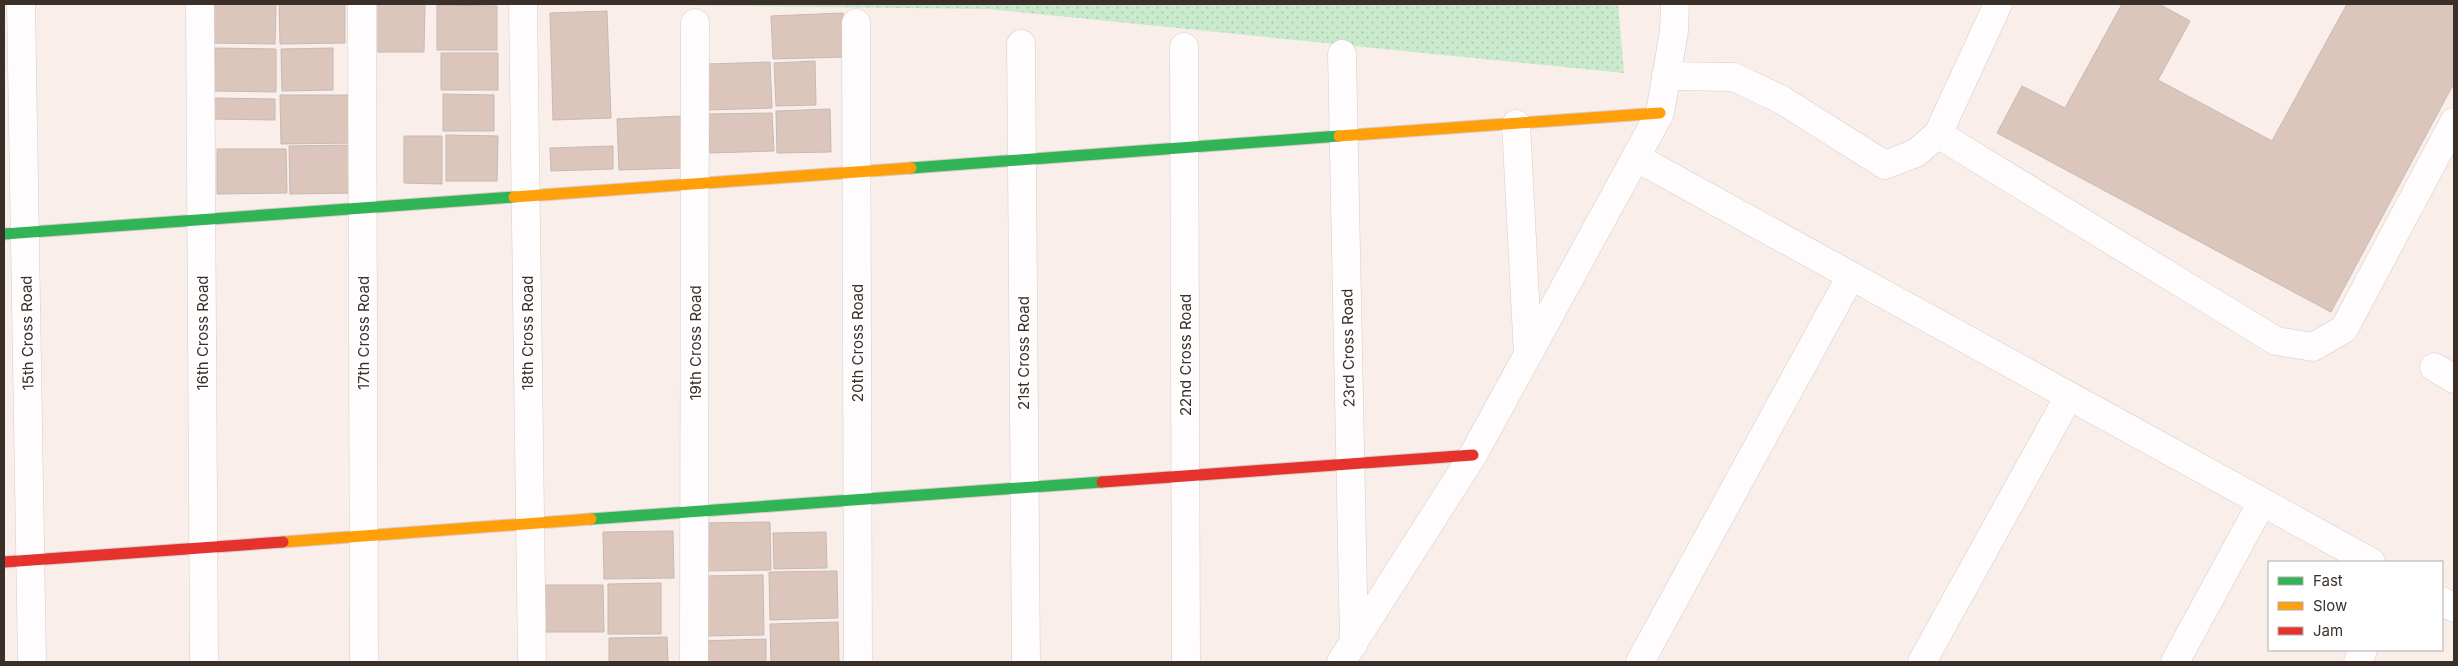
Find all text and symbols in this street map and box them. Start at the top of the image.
street label: 15th Cross Road [16,275,38,391]
street label: 16th Cross Road [193,276,212,390]
street label: 17th Cross Road [354,276,373,390]
street label: 18th Cross Road [518,276,537,390]
street label: 20th Cross Road [848,284,867,402]
street label: 19th Cross Road [686,285,705,401]
street label: 23rd Cross Road [1337,288,1359,408]
street label: 22nd Cross Road [1176,294,1195,416]
street label: 21st Cross Road [1014,296,1033,410]
legend [2268,561,2443,651]
text: Fast [2313,571,2343,590]
text: Slow [2313,596,2347,615]
text: Jam [2313,621,2343,640]

